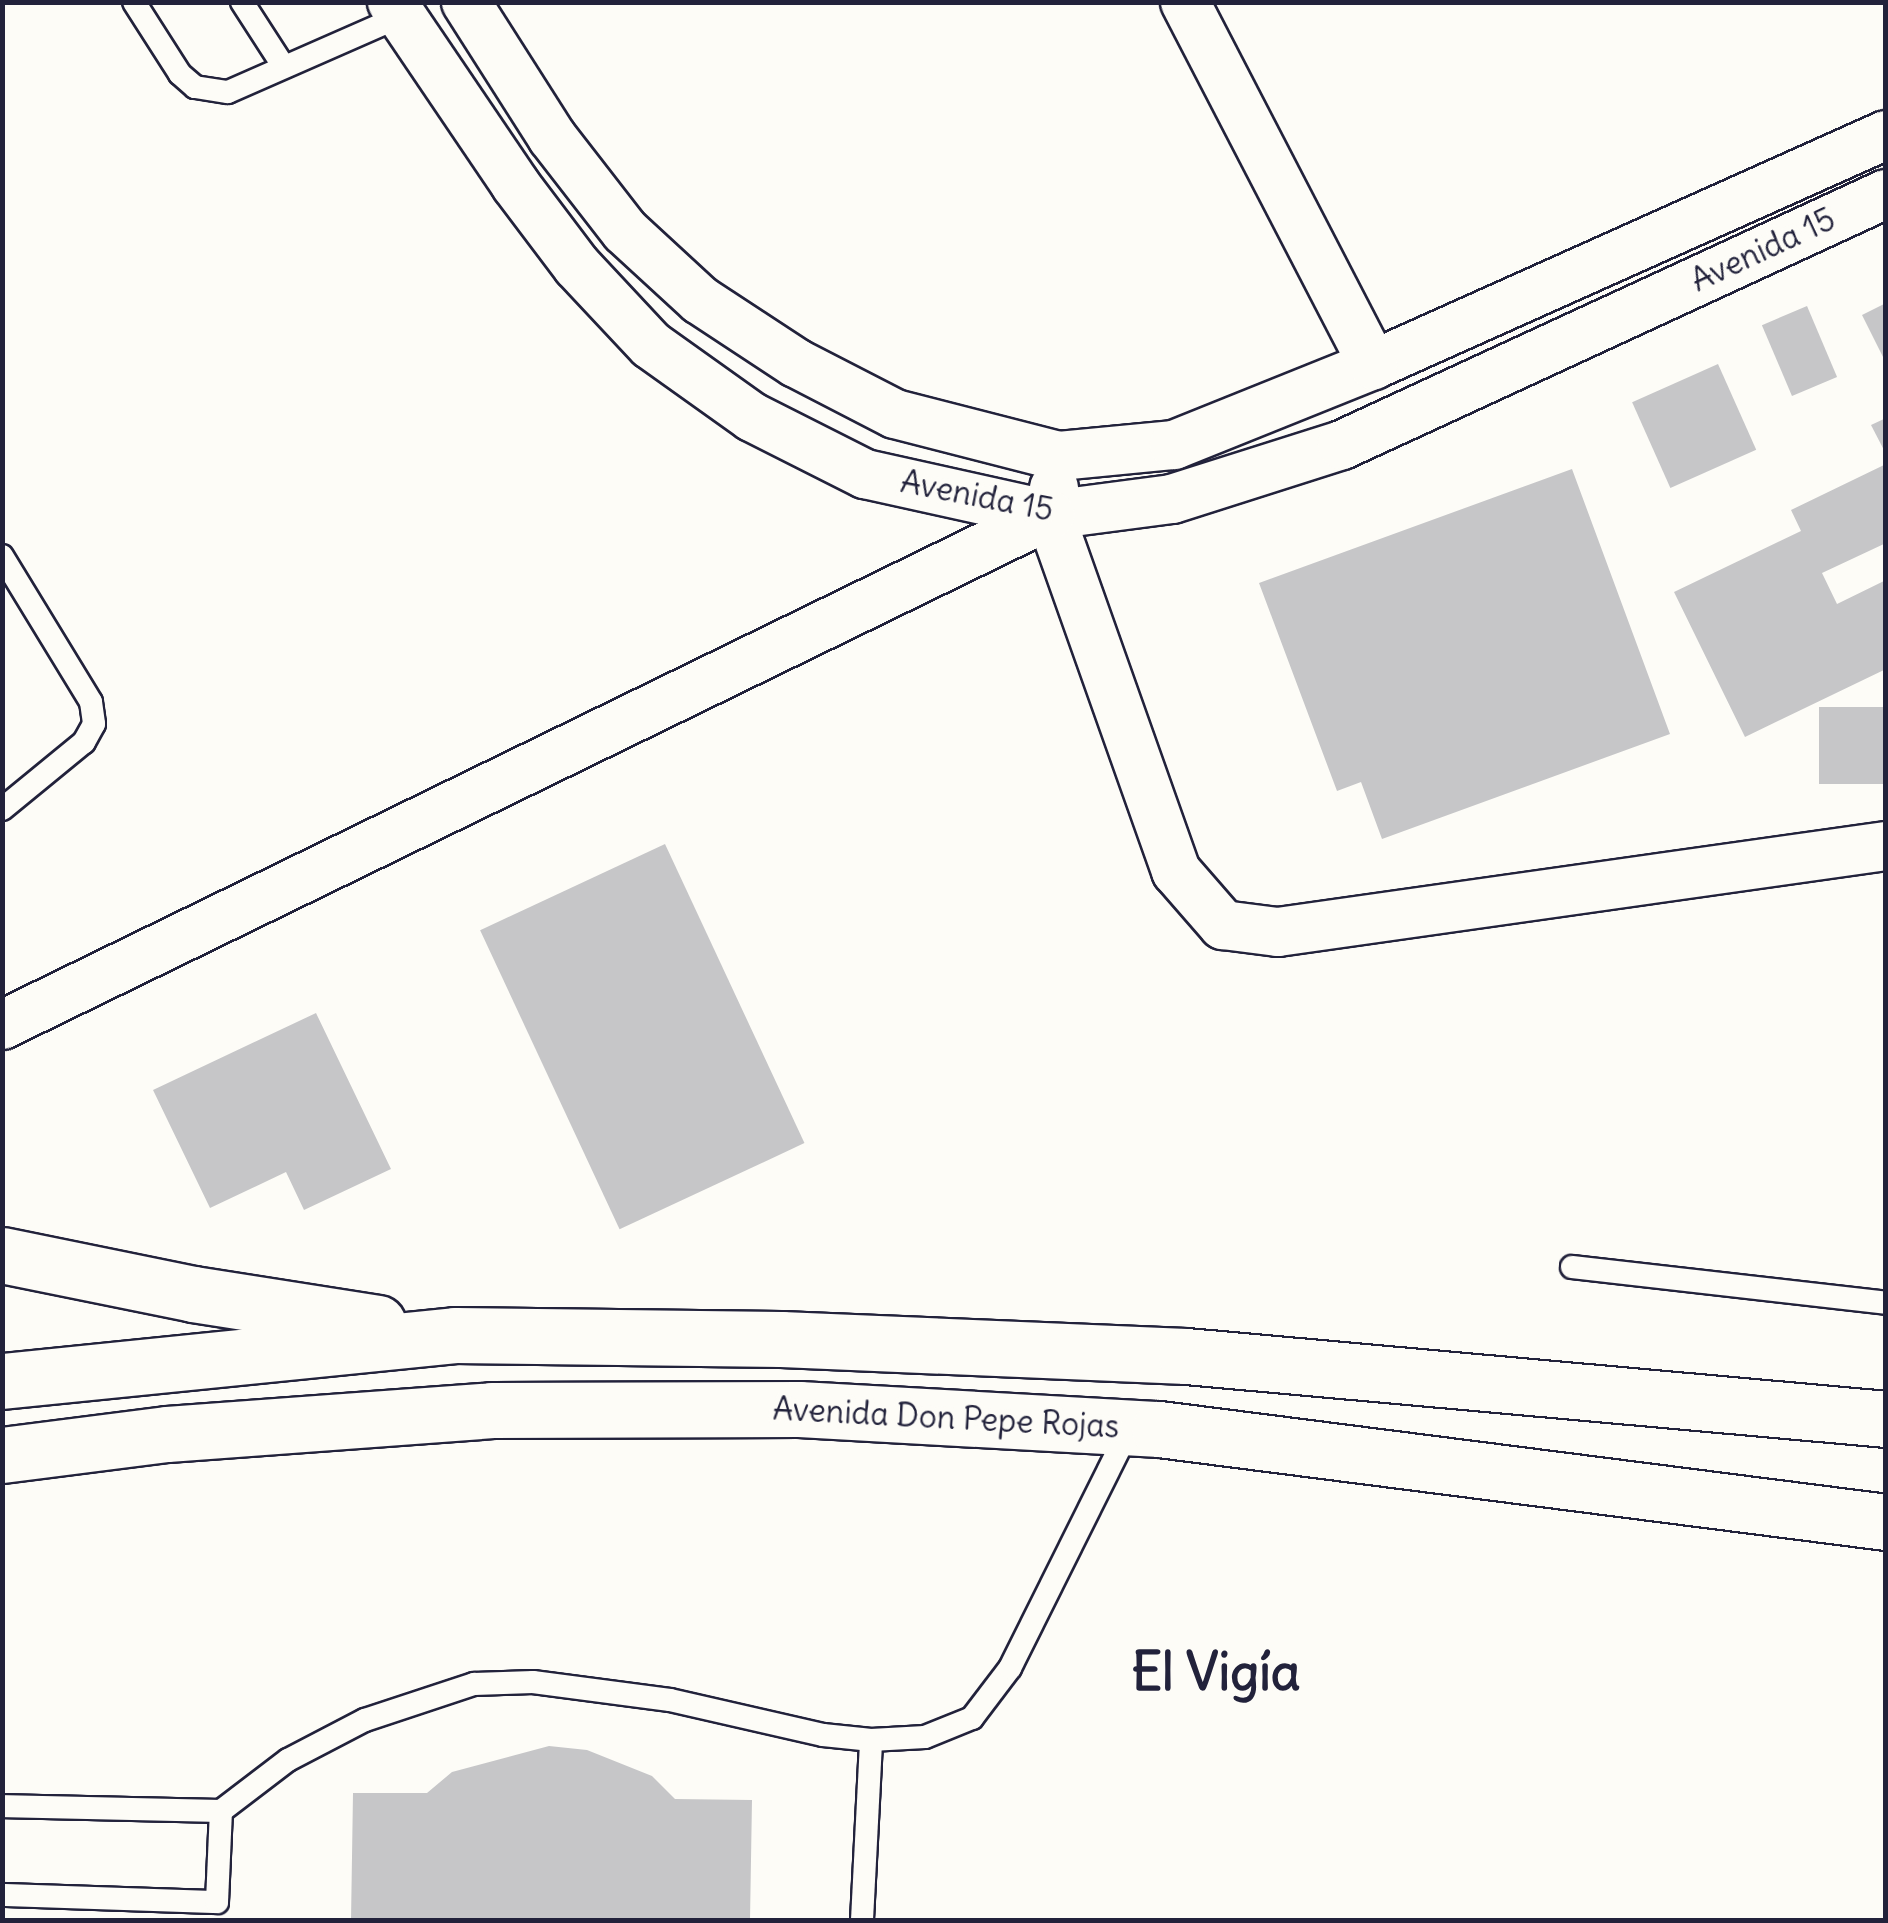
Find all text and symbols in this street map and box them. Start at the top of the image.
street label: Avenida 15 [1685,200,1841,300]
street label: Avenida 15 [897,462,1057,530]
street label: Avenida Don Pepe Rojas [772,1390,1120,1446]
district label: El Vigía [1131,1641,1301,1703]

